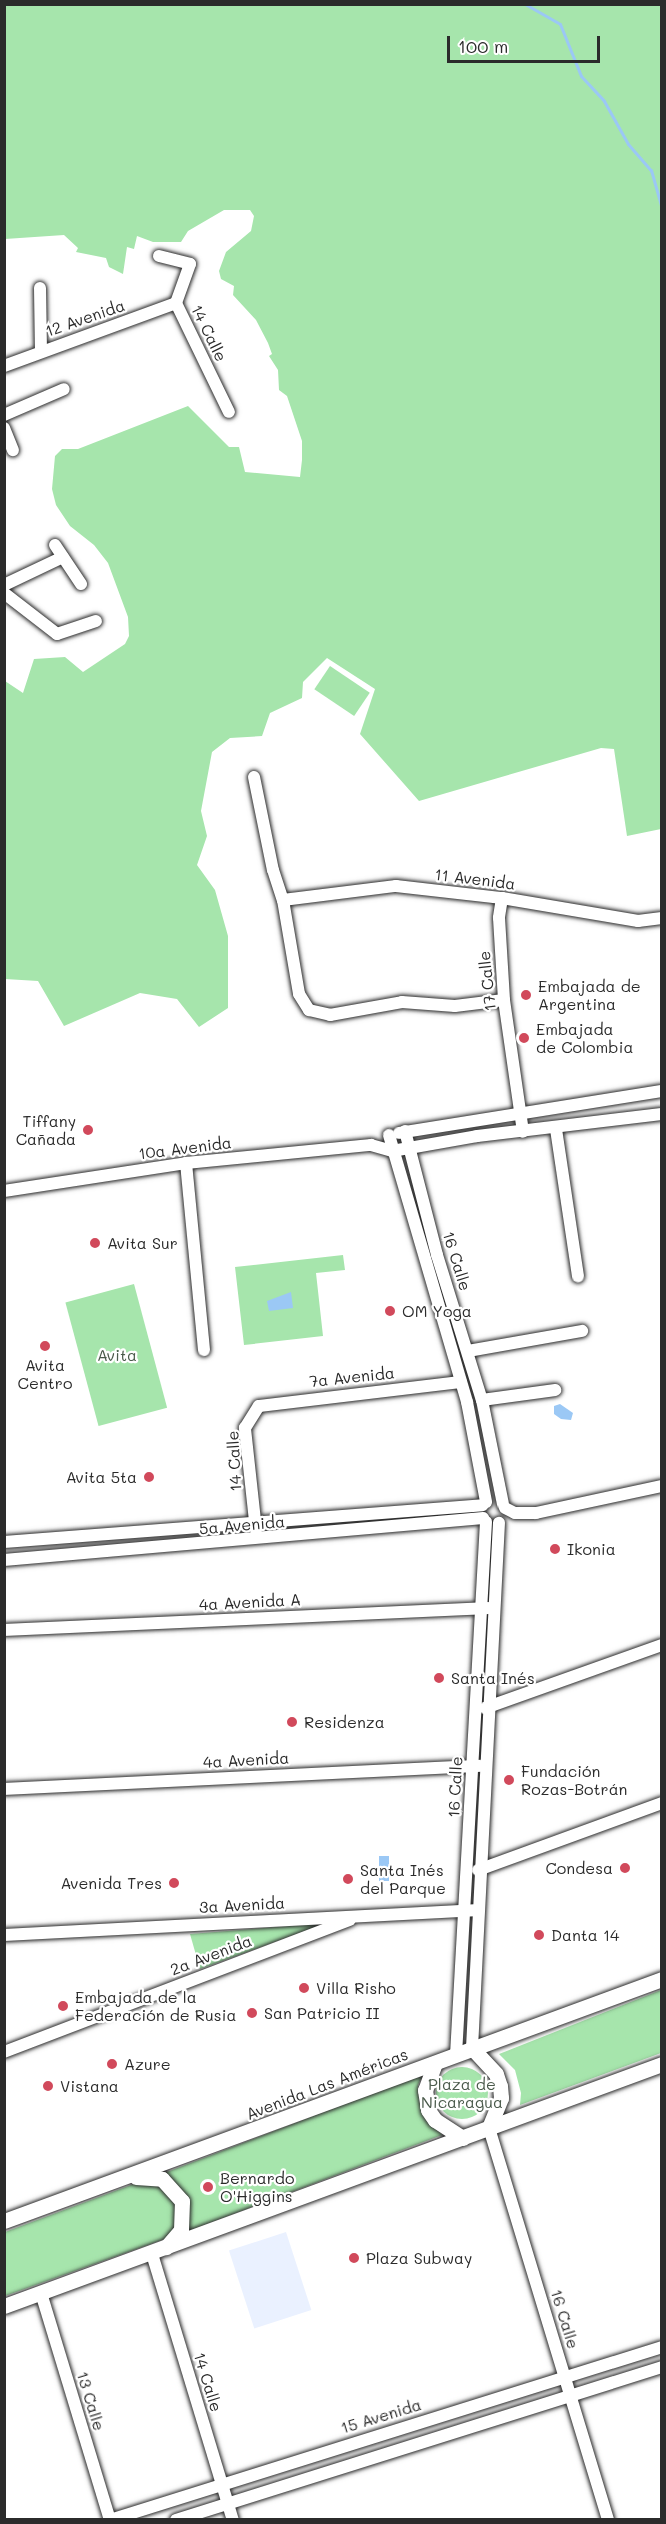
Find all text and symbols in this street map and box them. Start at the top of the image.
scale bar [450,24,603,62]
text: 100 m [458,34,508,58]
street label: 12 Avenida [43,295,127,341]
street label: 14 Calle [187,301,231,365]
street label: 11 Avenida [434,865,516,893]
street label: 17 Calle [474,950,500,1012]
place label: Embajada de Argentina [538,976,641,1014]
marker: Embajada de Argentina [519,988,533,1002]
place label: Embajada de Colombia [536,1019,633,1057]
marker: Embajada de Colombia [517,1031,531,1045]
place label: Tiffany Cañada [16,1111,76,1149]
marker: Tiffany Cañada [81,1123,95,1137]
street label: 10a Avenida [137,1133,233,1163]
street label: 16 Calle [439,1229,475,1293]
place label: Avita Sur [107,1233,178,1253]
marker: Avita Sur [88,1236,102,1250]
place label: OM Yoga [402,1301,472,1321]
marker: OM Yoga [383,1304,397,1318]
marker: Avita Centro [38,1339,52,1353]
park label: Avita [97,1345,137,1365]
place label: Avita Centro [18,1355,72,1393]
street label: 7a Avenida [308,1363,396,1391]
street label: 14 Calle [223,1430,245,1492]
place label: Avita 5ta [66,1467,137,1487]
marker: Avita 5ta [142,1470,156,1484]
street label: 5a Avenida [198,1512,286,1538]
place label: Ikonia [567,1539,616,1559]
marker: Ikonia [548,1542,562,1556]
street label: 4a Avenida A [198,1590,302,1614]
place label: Santa Inés [451,1668,535,1688]
marker: Santa Inés [432,1671,446,1685]
place label: Residenza [304,1712,385,1732]
marker: Residenza [285,1715,299,1729]
street label: 4a Avenida [202,1748,290,1772]
street label: 16 Calle [444,1756,466,1818]
place label: Fundación Rozas-Botrán [521,1761,627,1799]
marker: Fundación Rozas-Botrán [502,1773,516,1787]
place label: Condesa [545,1858,613,1878]
place label: Santa Inés del Parque [360,1860,446,1898]
marker: Condesa [618,1861,632,1875]
marker: Santa Inés del Parque [341,1872,355,1886]
place label: Avenida Tres [61,1873,162,1893]
marker: Avenida Tres [167,1876,181,1890]
street label: 3a Avenida [198,1893,286,1917]
place label: Danta 14 [551,1925,619,1945]
marker: Danta 14 [532,1928,546,1942]
street label: 2a Avenida [168,1931,254,1979]
place label: Villa Risho [316,1978,396,1998]
marker: Villa Risho [297,1981,311,1995]
place label: Embajada de la Federación de Rusia [75,1987,236,2025]
marker: Embajada de la Federación de Rusia [56,1999,70,2013]
place label: San Patricio II [264,2003,380,2023]
marker: San Patricio II [245,2006,259,2020]
street label: Avenida Las Américas [243,2044,411,2124]
place label: Azure [124,2054,171,2074]
marker: Azure [105,2057,119,2071]
park label: Plaza de Nicaragua [421,2074,503,2112]
place label: Vistana [60,2076,119,2096]
marker: Vistana [41,2079,55,2093]
place label: Bernardo O'Higgins [220,2168,294,2206]
marker: Bernardo O'Higgins [201,2180,215,2194]
place label: Plaza Subway [366,2248,472,2268]
marker: Plaza Subway [347,2251,361,2265]
street label: 16 Calle [547,2287,583,2351]
street label: 14 Calle [190,2350,226,2414]
street label: 13 Calle [73,2369,109,2433]
street label: 15 Avenida [338,2395,424,2437]

